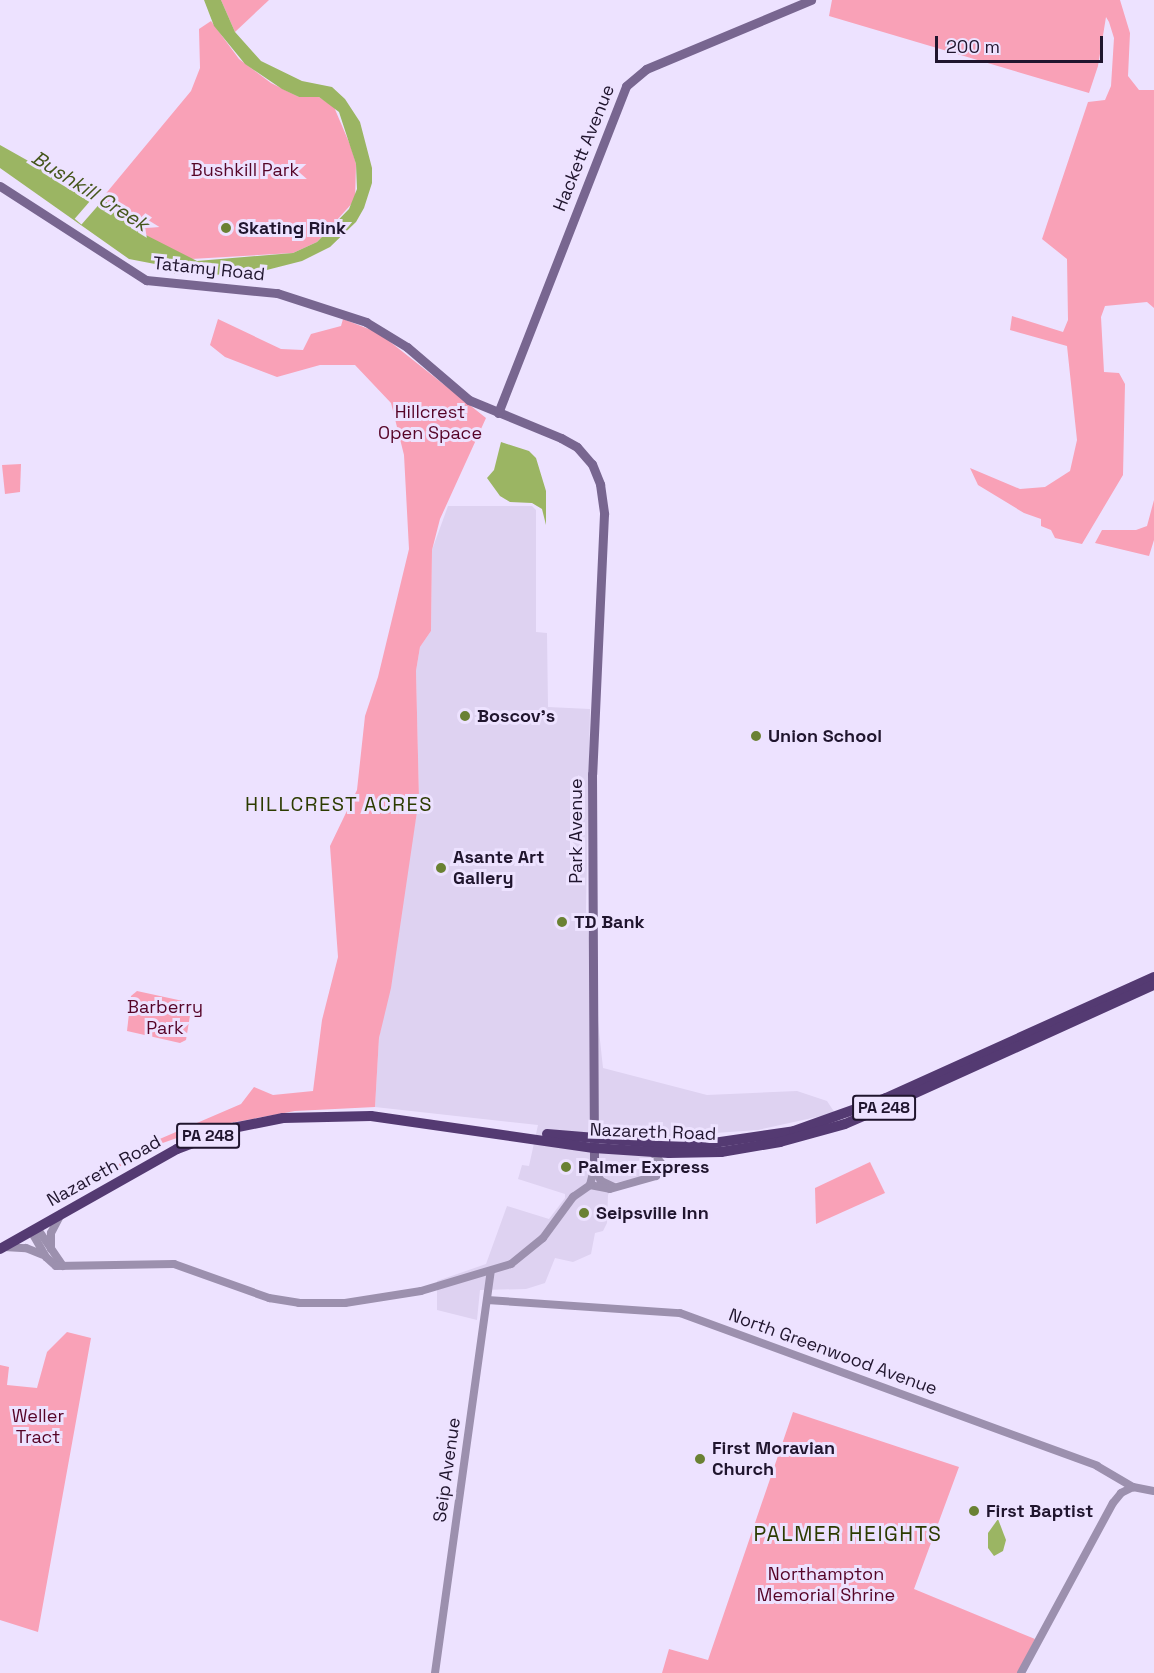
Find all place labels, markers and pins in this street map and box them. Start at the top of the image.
place label: Skating Rink [238,217,346,239]
marker: Skating Rink [219,221,233,235]
place label: Boscov's [477,705,555,727]
marker: Boscov's [458,709,472,723]
place label: Union School [768,725,882,747]
marker: Union School [749,729,763,743]
place label: Asante Art Gallery [453,847,545,890]
marker: Asante Art Gallery [434,861,448,875]
place label: TD Bank [574,911,645,933]
marker: TD Bank [555,915,569,929]
place label: Palmer Express [578,1156,710,1178]
marker: Palmer Express [559,1160,573,1174]
place label: Seipsville Inn [596,1202,709,1224]
marker: Seipsville Inn [577,1206,591,1220]
place label: First Moravian Church [712,1438,835,1480]
marker: First Moravian Church [693,1452,707,1466]
place label: First Baptist [986,1500,1093,1522]
marker: First Baptist [967,1504,981,1518]

